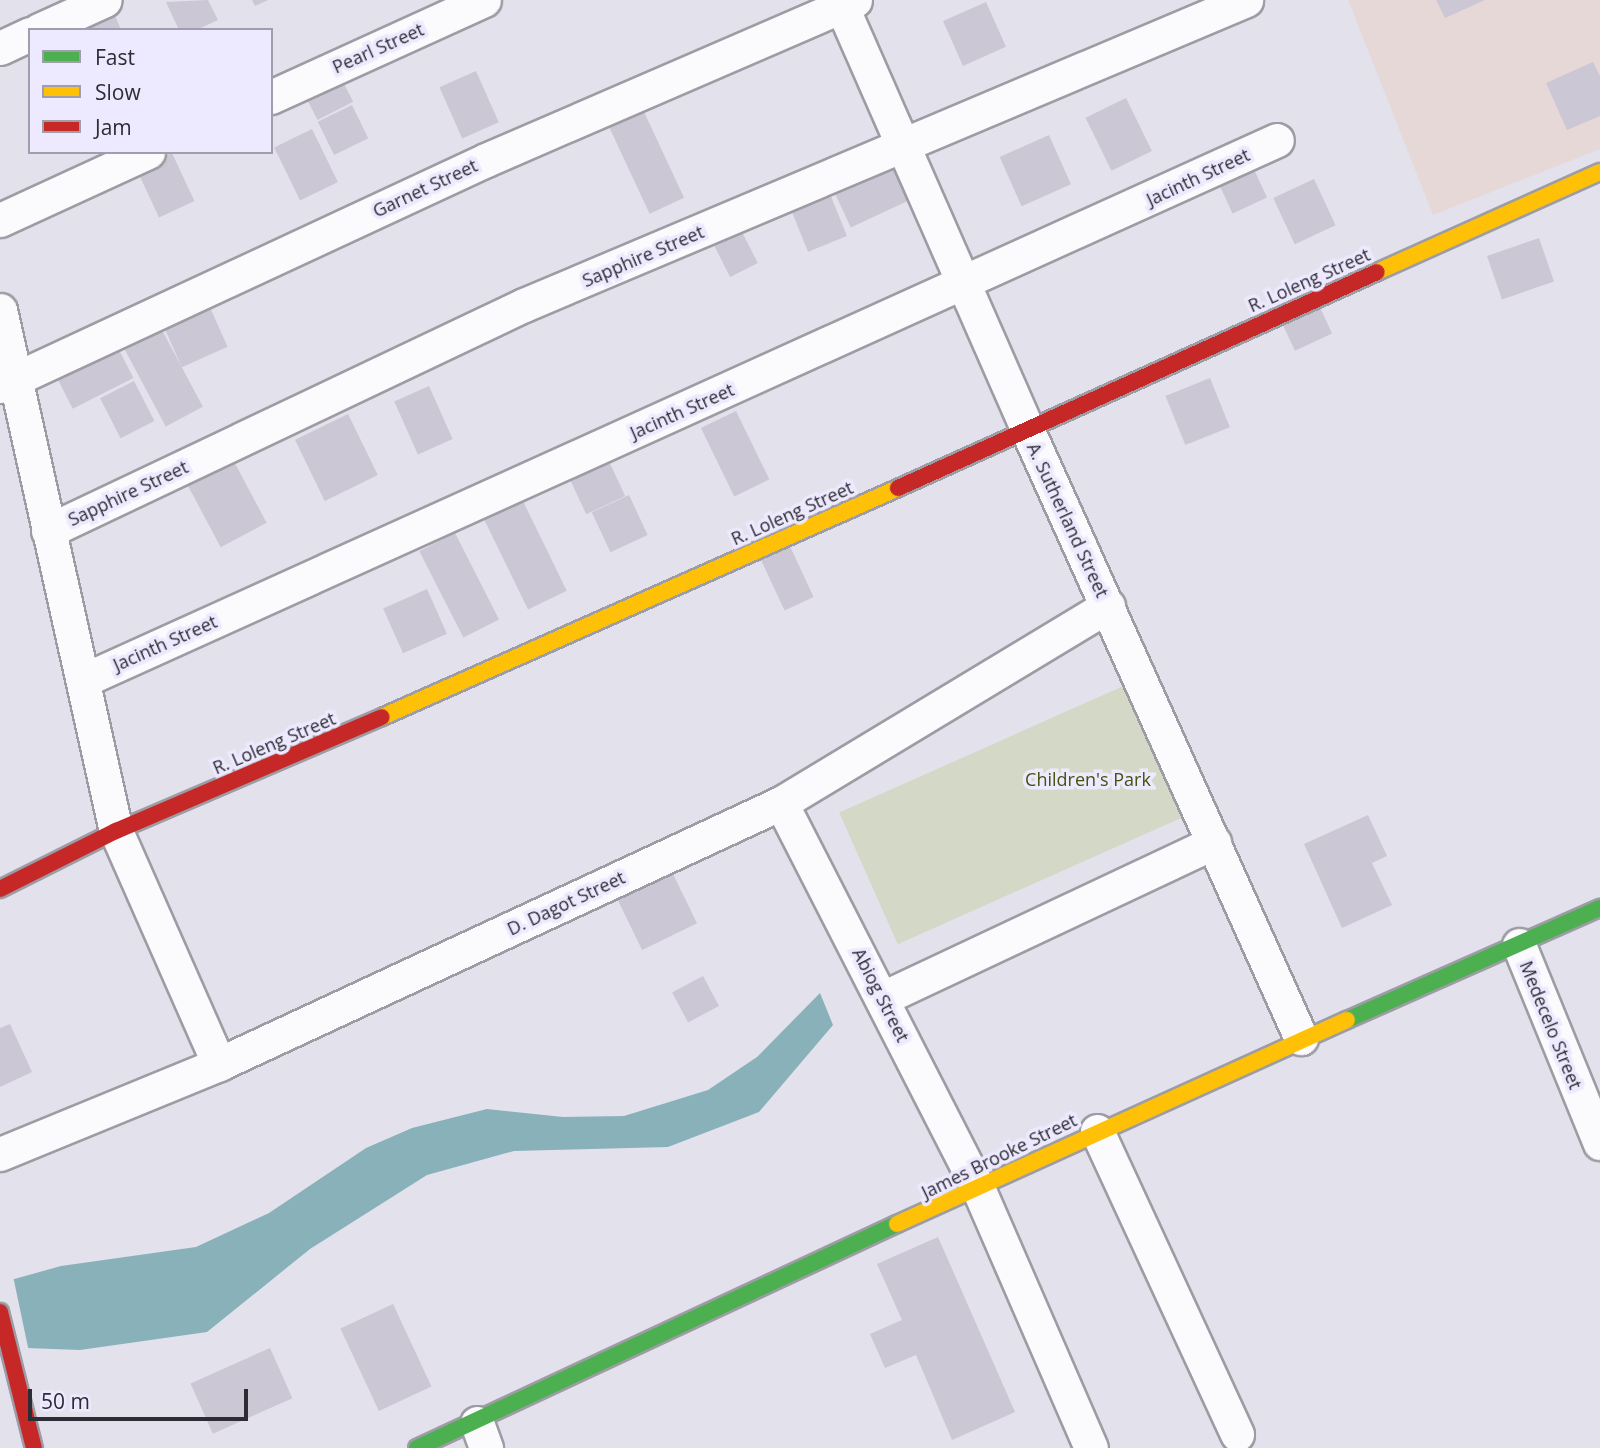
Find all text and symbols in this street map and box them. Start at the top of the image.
street label: Pearl Street [329,18,427,78]
legend [28,28,273,154]
text: Fast [95,43,135,71]
text: Slow [95,78,141,106]
text: Jam [95,113,132,141]
street label: Jacinth Street [1143,144,1253,210]
street label: Garnet Street [369,154,481,222]
street label: Sapphire Street [579,221,707,291]
street label: R. Loleng Street [1245,243,1373,317]
street label: Jacinth Street [627,378,737,444]
street label: A. Sutherland Street [1023,439,1113,601]
street label: Sapphire Street [65,456,191,530]
street label: R. Loleng Street [728,476,856,550]
street label: Jacinth Street [110,610,220,676]
street label: R. Loleng Street [209,707,339,779]
park label: Children's Park [1025,768,1151,790]
street label: D. Dagot Street [504,866,628,940]
street label: Abiog Street [848,944,914,1046]
street label: Medecelo Street [1515,958,1587,1092]
street label: James Brooke Street [918,1109,1080,1203]
scale bar [32,1374,252,1418]
text: 50 m [41,1387,90,1415]

